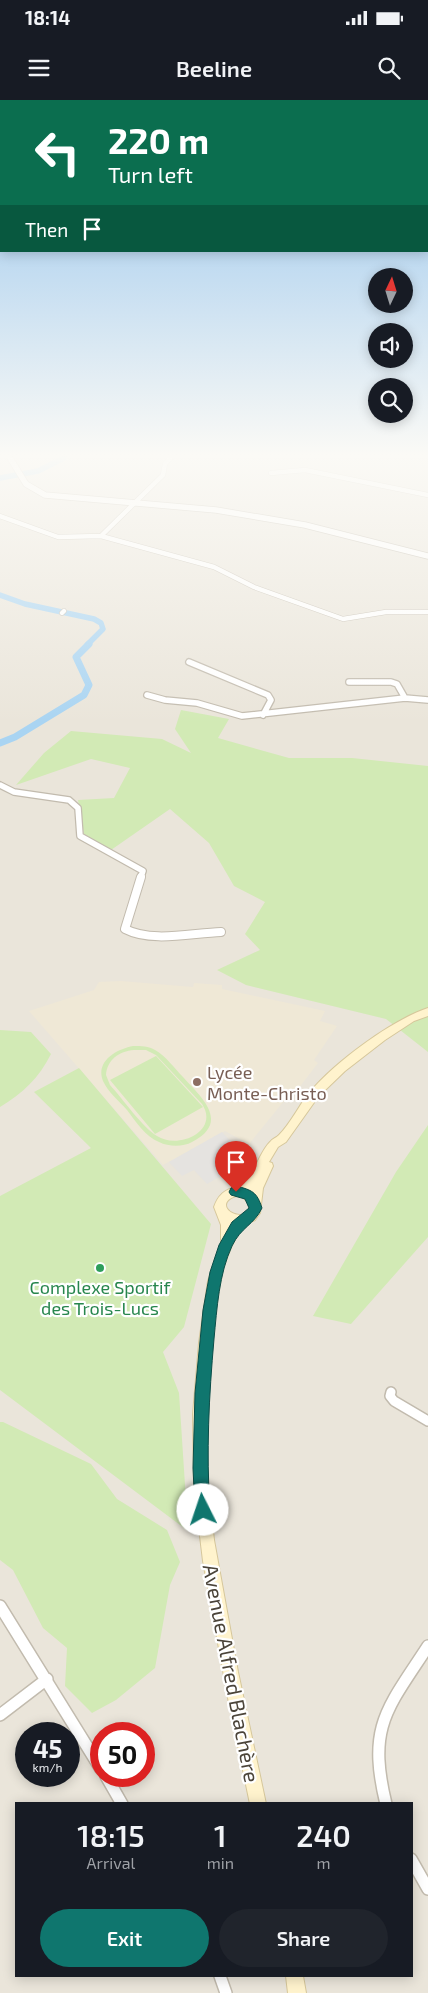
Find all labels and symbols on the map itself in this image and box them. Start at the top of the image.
north arrow [368,268,412,312]
place label: Lycée Monte-Christo [207,1061,327,1104]
marker: Lycée Monte-Christo [191,1076,203,1088]
pin [215,1141,257,1192]
marker: Complexe Sportif des Trois-Lucs [94,1262,106,1274]
place label: Complexe Sportif des Trois-Lucs [30,1276,172,1319]
position arrow [176,1483,228,1535]
street label: Avenue Alfred Blachère [199,1562,265,1784]
speed limit sign: 50 [90,1722,155,1787]

